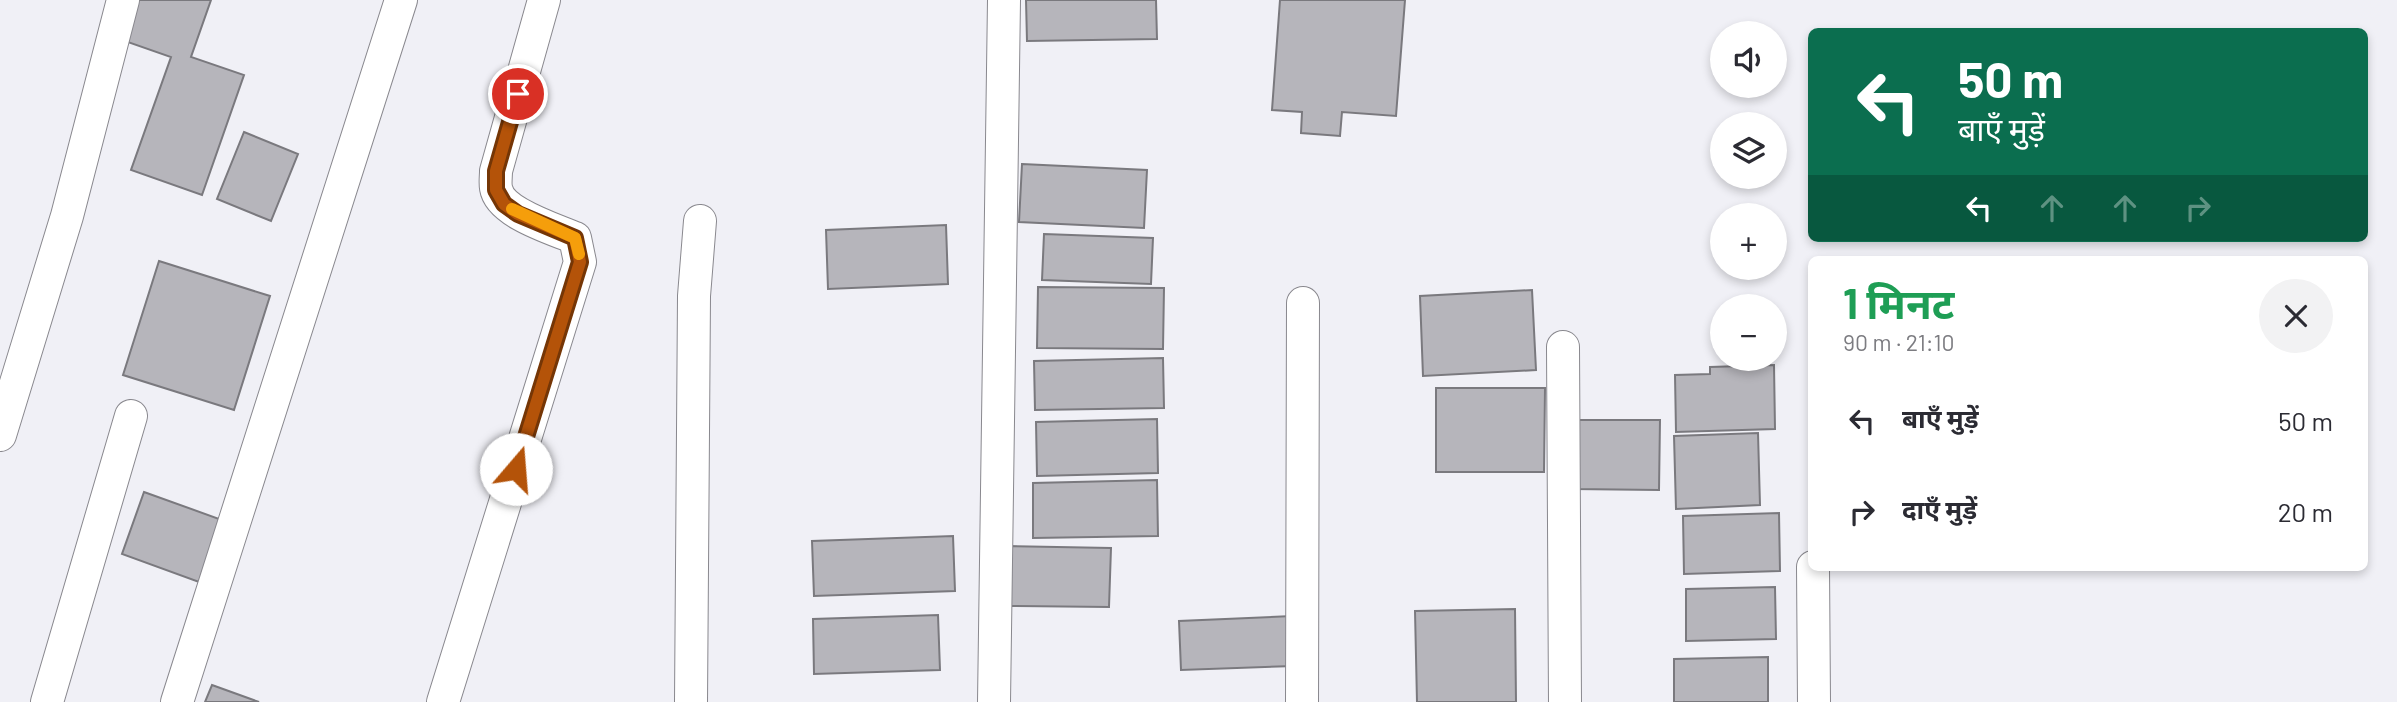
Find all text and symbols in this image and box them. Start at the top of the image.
map controls [1710,21,1787,371]
button: sound [1710,21,1787,98]
text: 50 m [1958,49,2063,108]
icon: left [1843,56,1934,147]
pin [488,64,548,124]
icon: arrive [499,75,537,113]
text: बाएँ मुड़ें [1958,109,2045,147]
button: layers [1710,112,1787,189]
icon: left [1960,189,1998,227]
icon: ahead [2033,189,2071,227]
icon: ahead [2106,189,2144,227]
icon: right [2179,189,2217,227]
button: + [1710,203,1787,280]
text: 1 मिनट [1843,277,1954,327]
button: close [2259,279,2333,353]
button: − [1710,294,1787,371]
text: 90 m · 21:10 [1843,328,1955,356]
icon: left [1843,402,1881,440]
text: बाएँ मुड़ें [1902,402,1979,433]
text: 50 m [2278,405,2333,436]
position arrow [479,432,553,506]
icon: right [1843,493,1881,531]
text: दाएँ मुड़ें [1902,493,1977,524]
text: 20 m [2278,496,2333,527]

